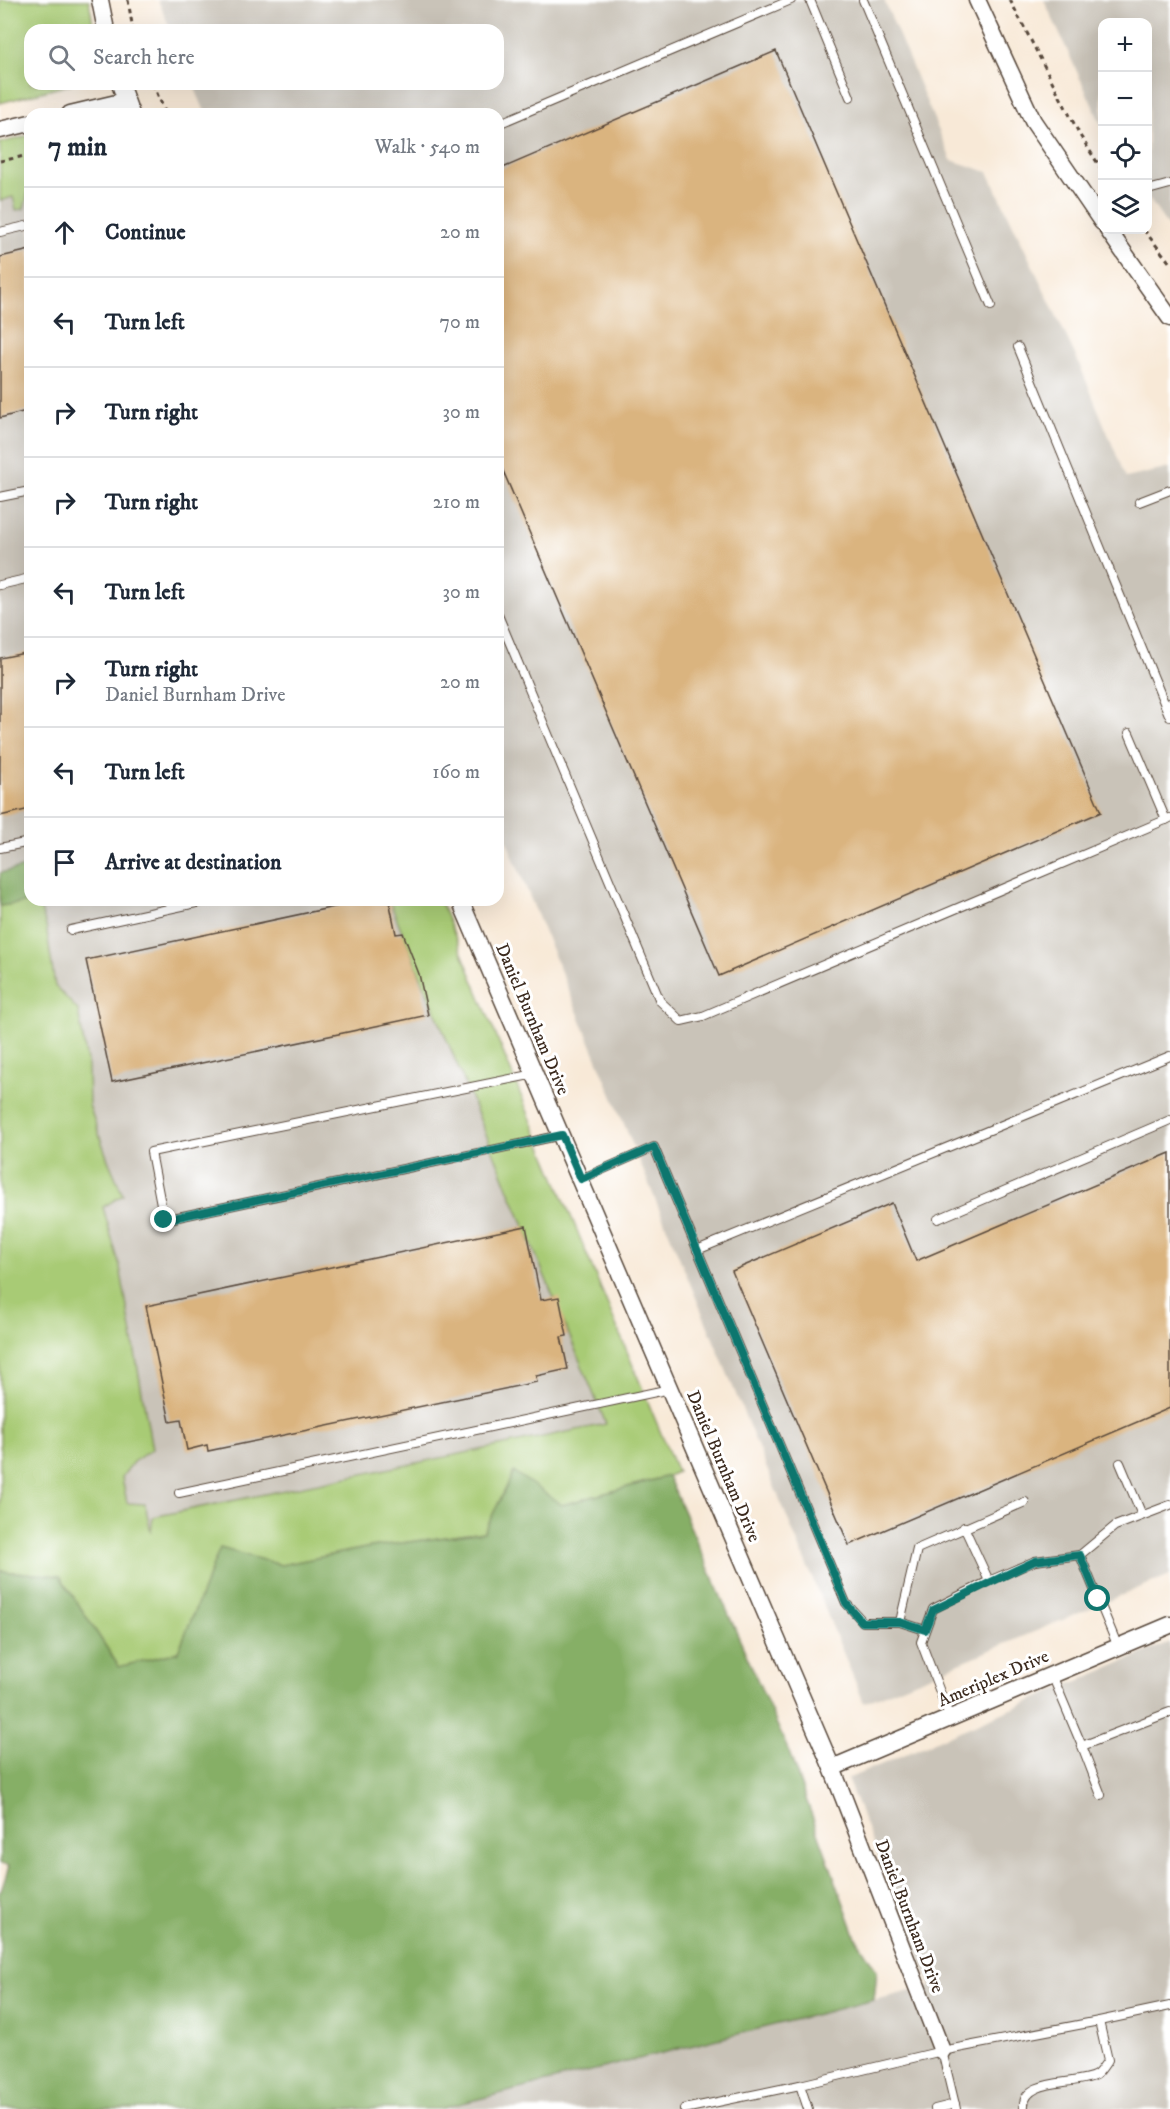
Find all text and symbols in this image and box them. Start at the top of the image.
map controls [1098,18,1152,234]
button: + [1098,18,1152,72]
search box [24,24,504,90]
icon: search [45,41,78,74]
text: Search here [93,44,195,71]
button: − [1098,72,1152,126]
button: locate [1098,126,1152,180]
text: 7 min [48,131,107,164]
text: Walk · 540 m [375,135,480,160]
button: layers [1098,180,1152,234]
icon: ahead [48,216,81,249]
text: Continue [105,219,186,246]
text: 20 m [440,220,480,245]
icon: left [48,306,81,339]
text: Turn left [105,309,185,336]
text: 70 m [439,310,480,335]
icon: right [48,396,81,429]
text: Turn right [105,399,198,426]
text: 30 m [442,400,480,425]
icon: right [48,486,81,519]
text: Turn right [105,489,198,516]
text: 210 m [433,490,480,515]
icon: left [48,576,81,609]
text: Turn left [105,579,185,606]
text: 30 m [442,580,480,605]
text: Turn right [105,656,198,683]
icon: right [48,666,81,699]
text: 20 m [440,670,480,695]
text: Daniel Burnham Drive [105,683,286,708]
icon: left [48,756,81,789]
text: Turn left [105,759,185,786]
text: 160 m [432,760,480,785]
icon: arrive [48,846,81,879]
text: Arrive at destination [105,849,282,876]
street label: Daniel Burnham Drive [490,940,574,1099]
route end [150,1206,176,1232]
street label: Daniel Burnham Drive [681,1387,765,1546]
route start [1084,1585,1110,1611]
street label: Ameriplex Drive [935,1646,1052,1712]
street label: Daniel Burnham Drive [870,1837,948,1996]

